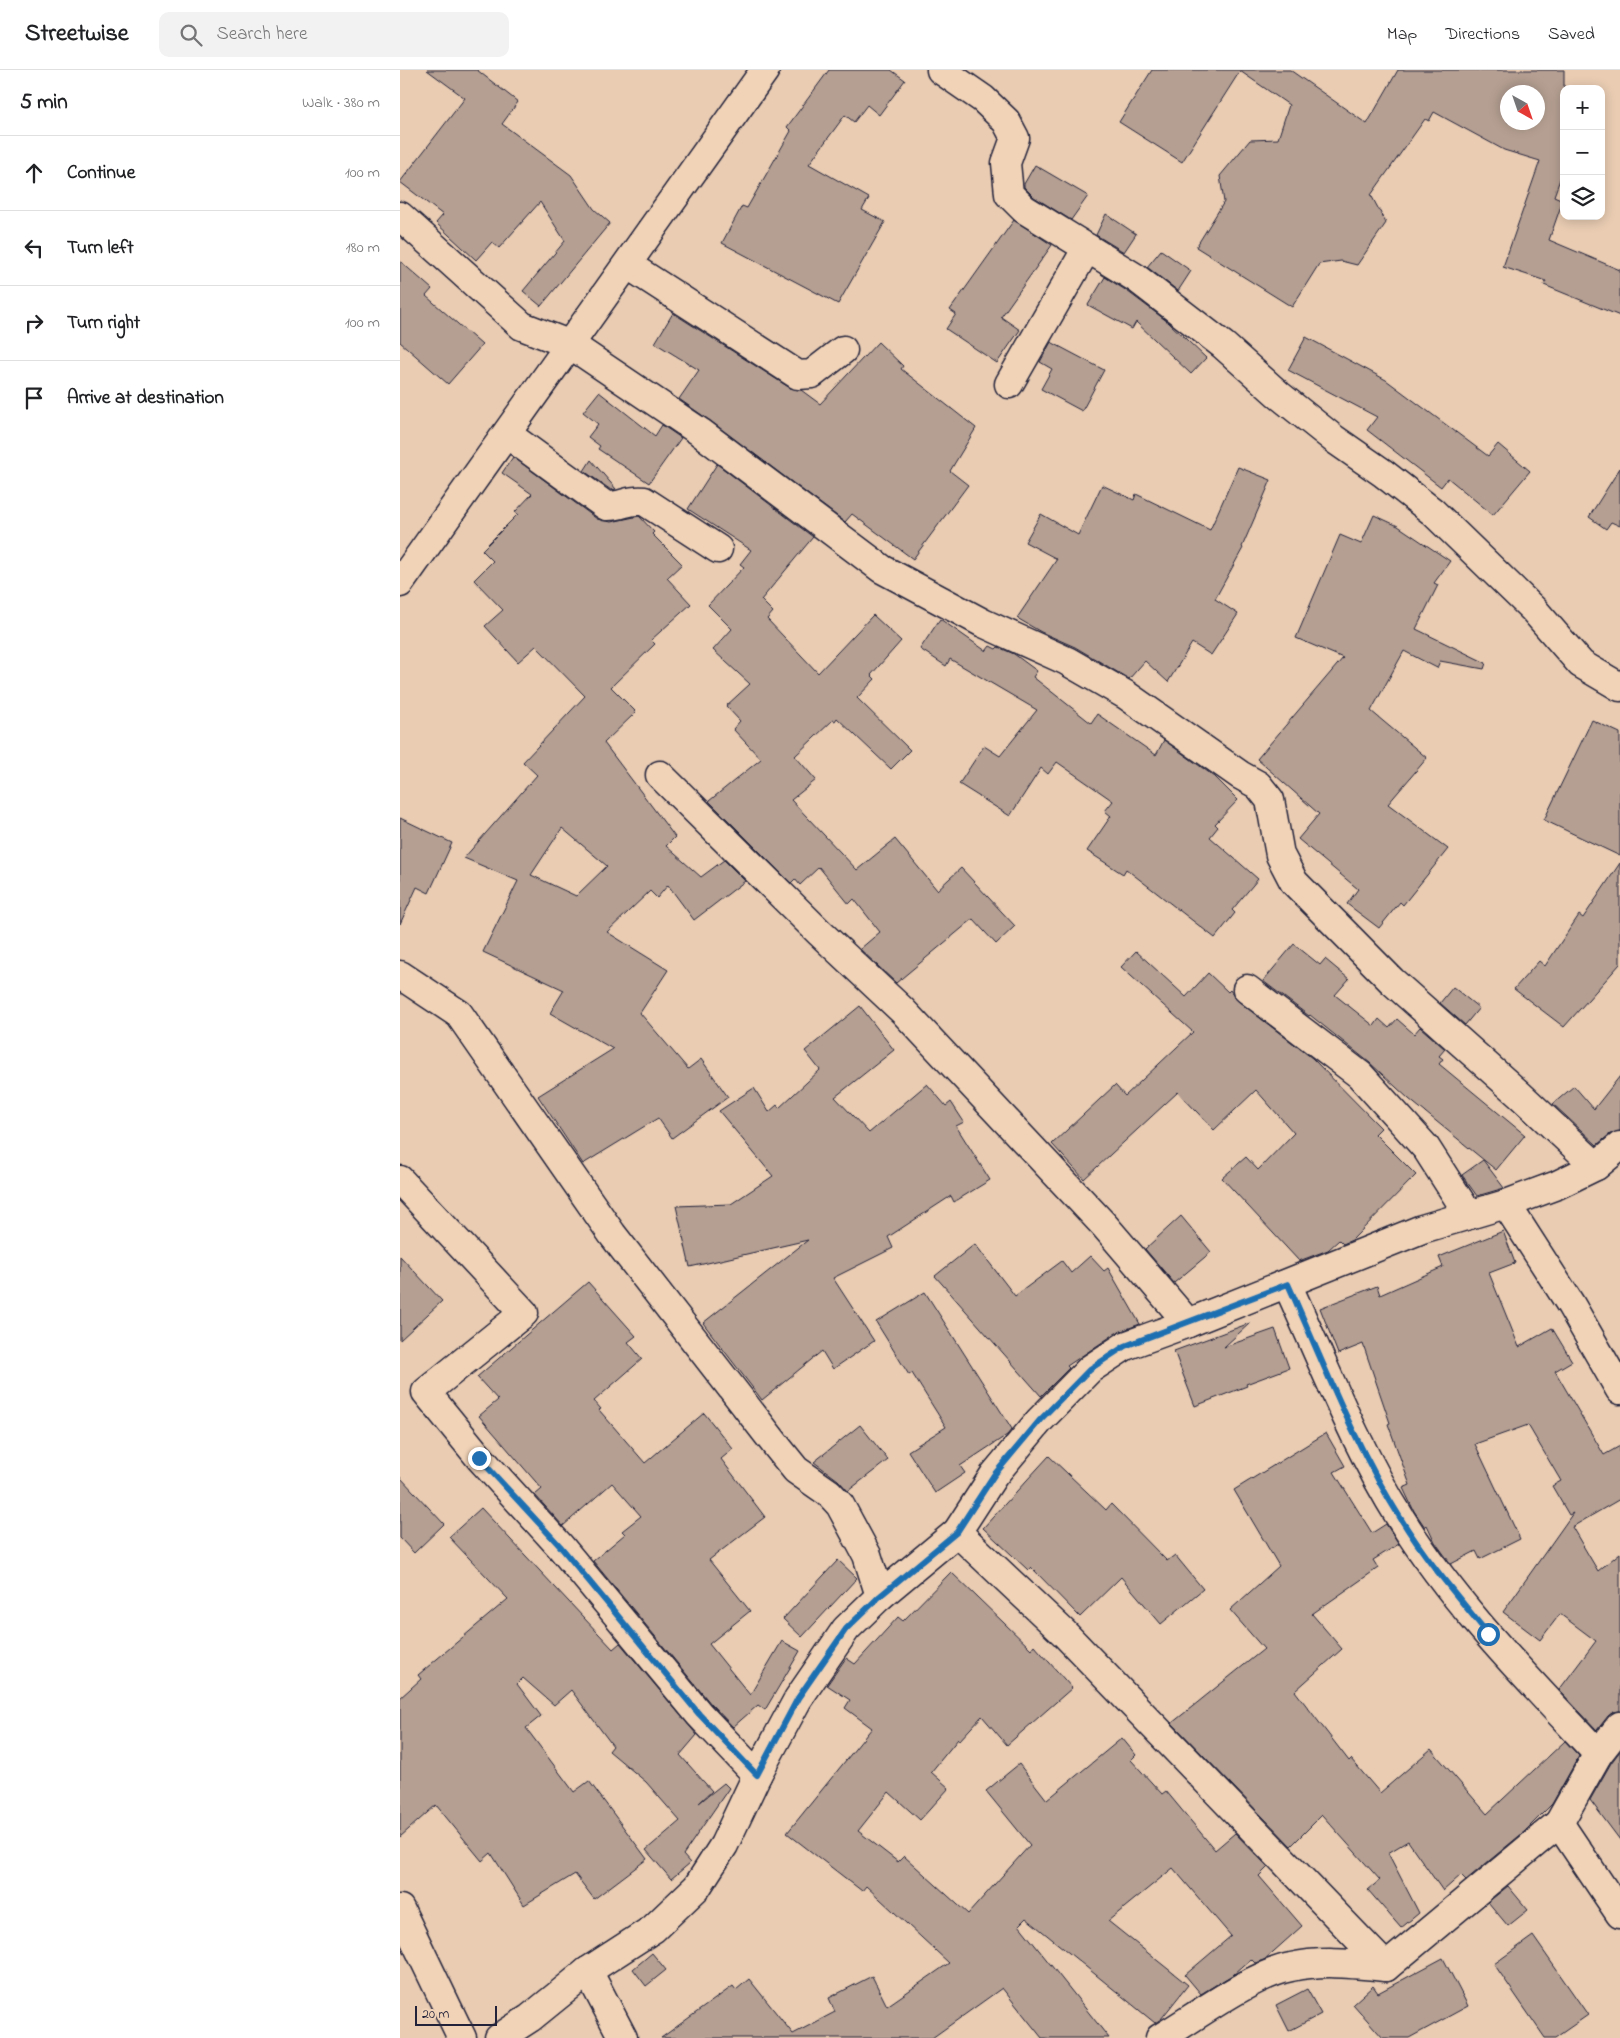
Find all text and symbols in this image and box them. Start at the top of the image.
search box [159,12,509,57]
text: Streetwise [25,17,129,52]
icon: search [177,21,205,49]
text: Search here [217,21,308,48]
text: Map [1387,22,1417,48]
text: Directions [1445,22,1520,48]
text: Saved [1548,22,1595,48]
north arrow [1500,85,1545,130]
map controls [1560,85,1605,220]
button: + [1560,85,1605,130]
text: 5 min [20,88,68,118]
text: Walk · 380 m [302,91,380,115]
button: − [1560,130,1605,175]
icon: ahead [20,159,48,187]
text: Continue [67,160,135,187]
text: 100 m [345,161,380,185]
button: layers [1560,175,1605,220]
icon: left [20,234,48,262]
text: Turn left [67,235,134,262]
text: 180 m [346,236,380,260]
icon: right [20,309,48,337]
text: Turn right [67,310,140,337]
text: 100 m [345,311,380,335]
icon: arrive [20,384,48,412]
text: Arrive at destination [67,385,224,412]
route end [468,1447,491,1470]
route start [1477,1623,1500,1646]
scale bar [415,2003,498,2026]
text: 20 m [422,2004,449,2025]

